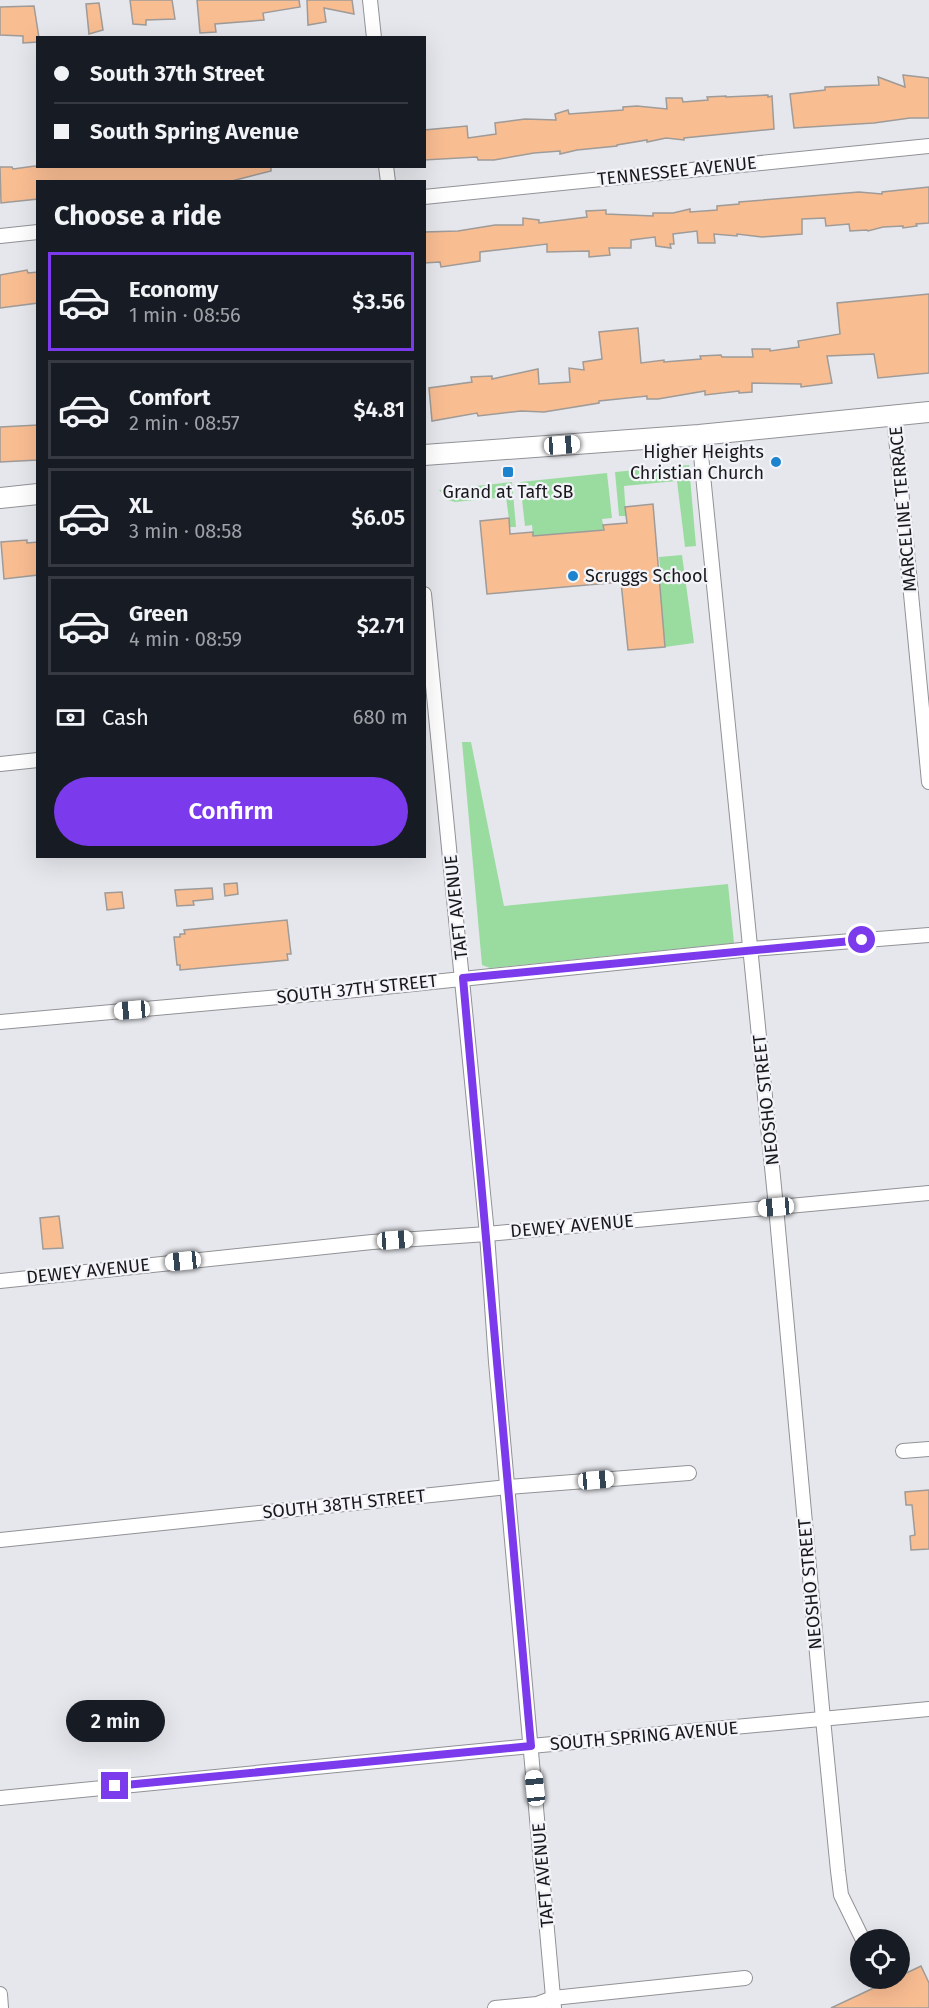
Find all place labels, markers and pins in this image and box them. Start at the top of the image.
place label: Higher Heights Christian Church [630,441,764,484]
marker: Higher Heights Christian Church [769,455,783,469]
marker: Grand at Taft SB [501,465,515,479]
place label: Grand at Taft SB [443,481,573,503]
place label: Scruggs School [585,565,708,587]
marker: Scruggs School [566,569,580,583]

